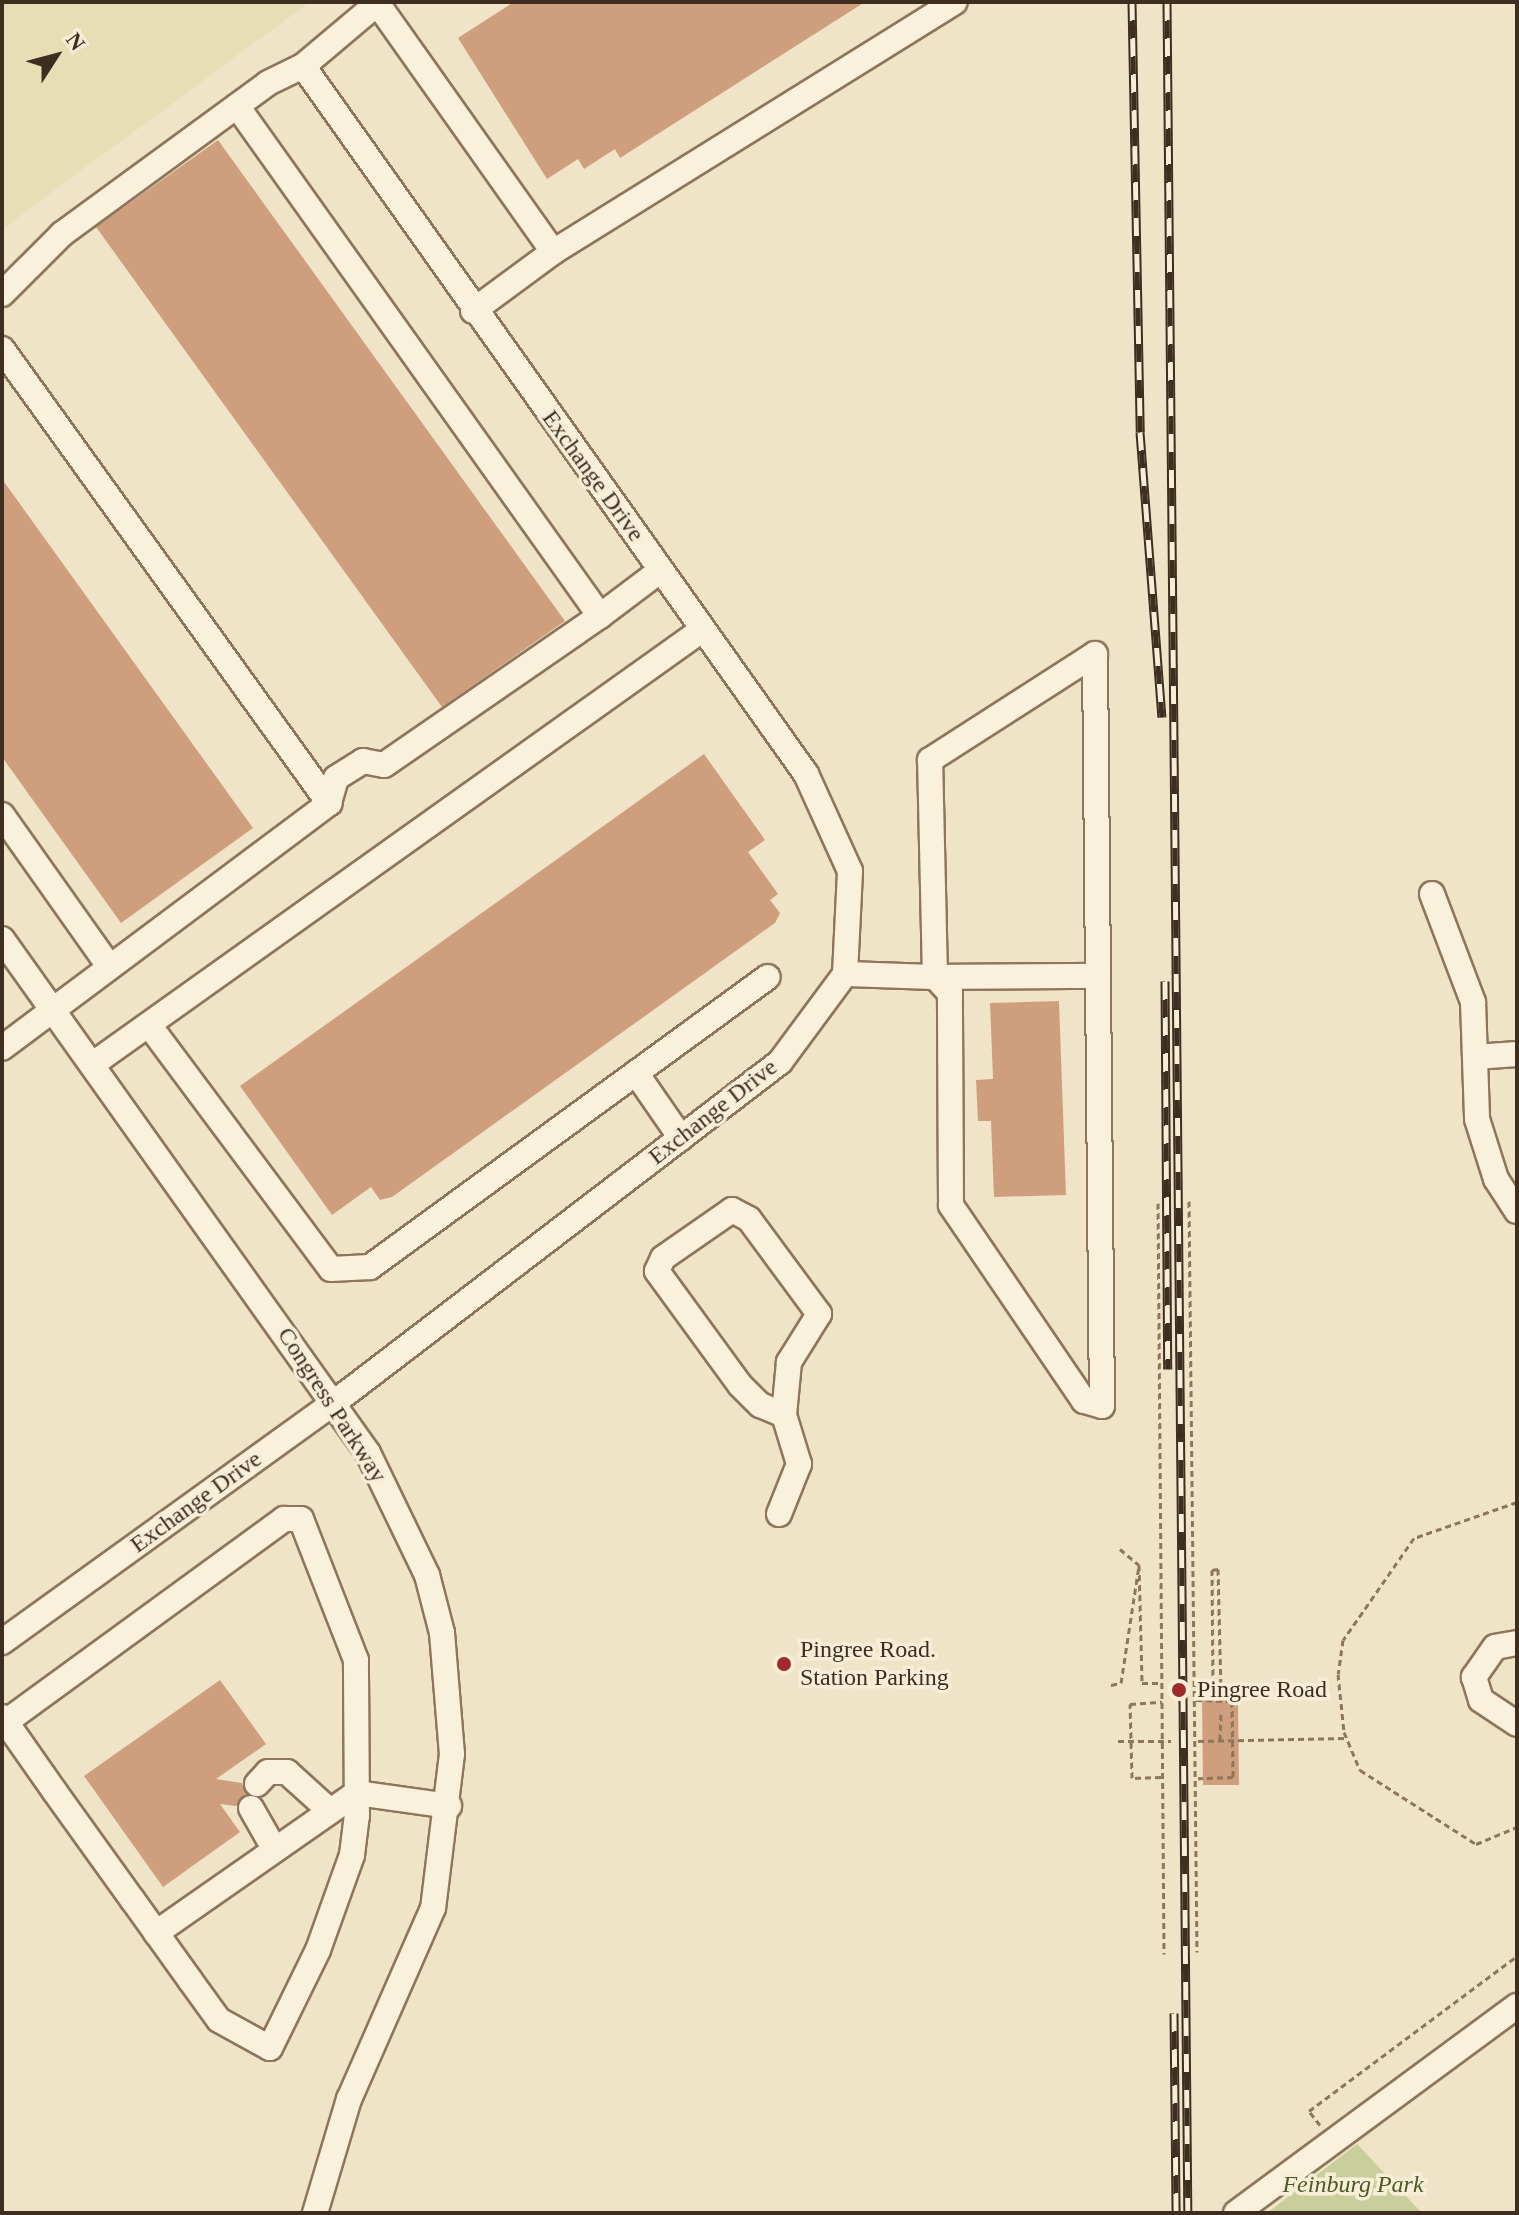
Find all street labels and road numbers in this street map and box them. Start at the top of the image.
street label: Exchange Drive [536,405,650,547]
street label: Exchange Drive [643,1053,783,1171]
street label: Congress Parkway [271,1322,393,1488]
street label: Exchange Drive [125,1445,267,1559]

